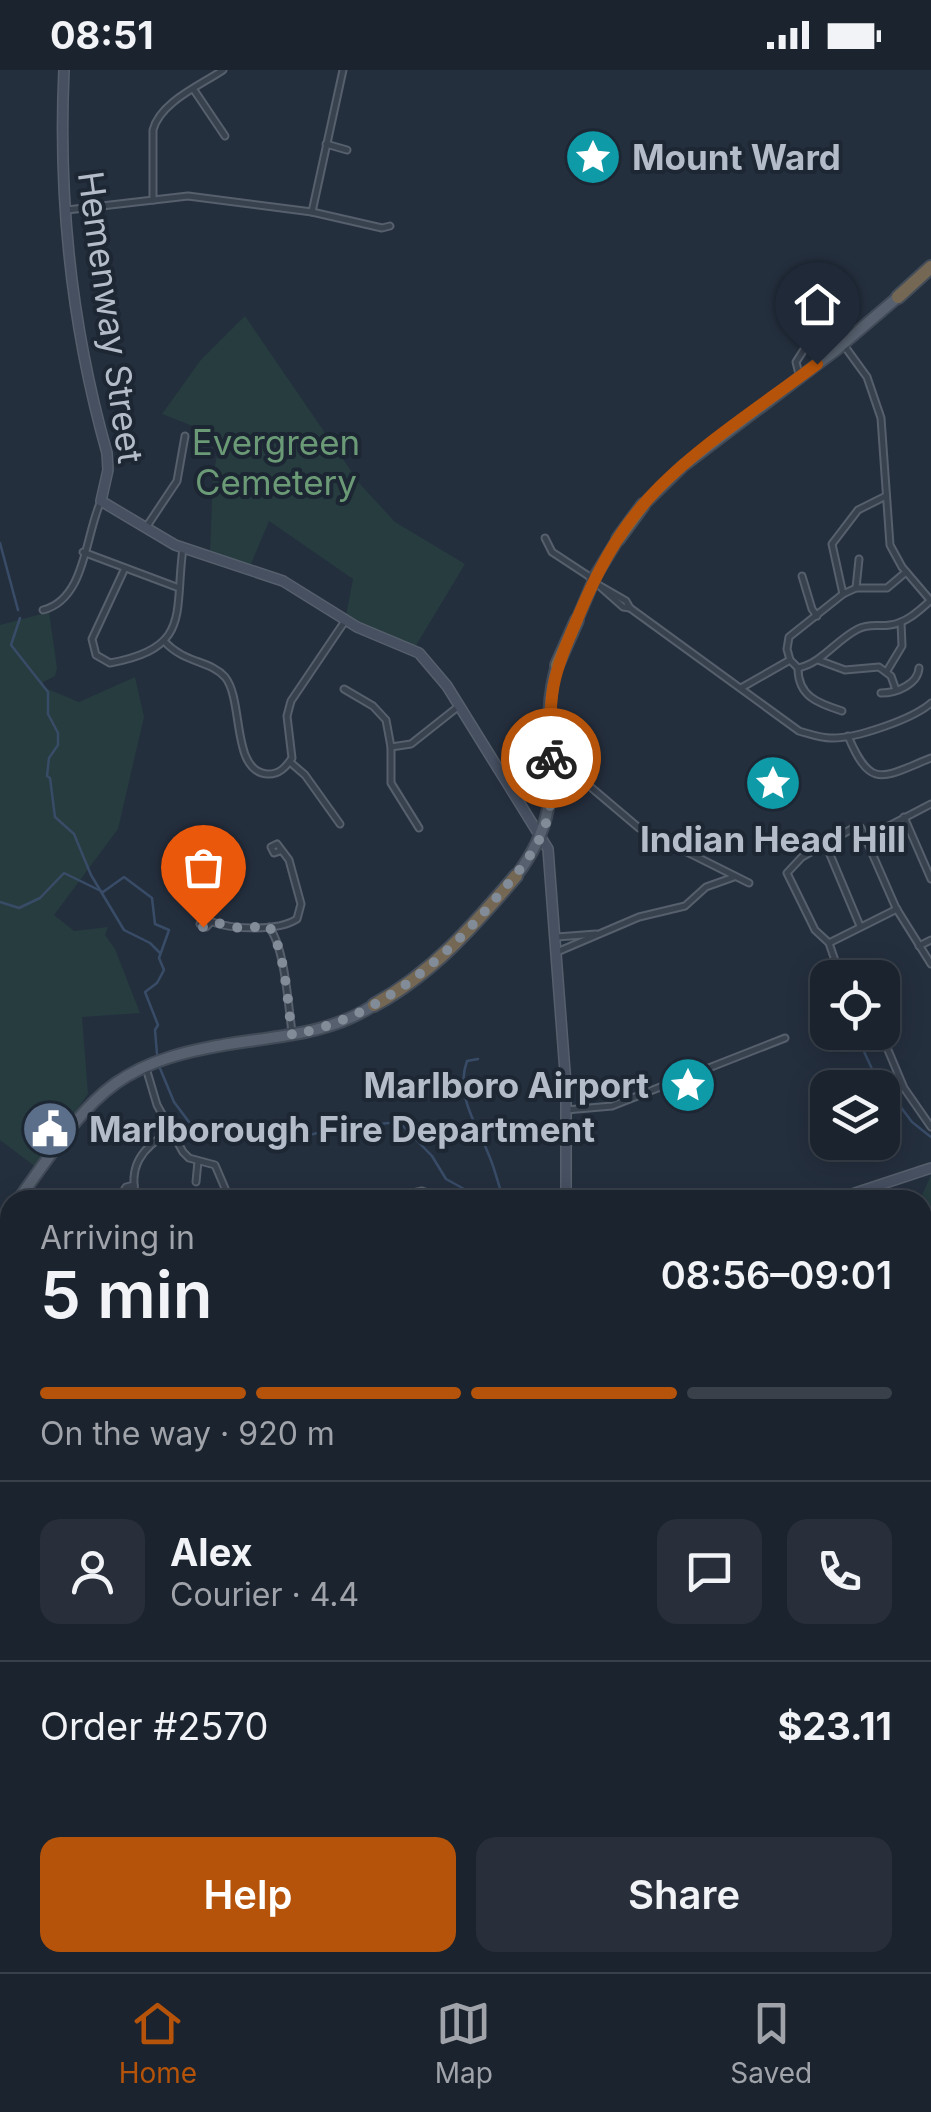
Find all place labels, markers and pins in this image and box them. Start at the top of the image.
place icon: Mount Ward [563,127,623,187]
place label: Mount Ward [632,136,841,178]
pin [775,262,860,365]
place icon: Indian Head Hill [743,753,803,813]
place label: Indian Head Hill [640,818,906,860]
pin [161,825,246,928]
place icon: Marlboro Airport [658,1055,718,1115]
place label: Marlboro Airport [364,1064,649,1106]
public building icon: Marlborough Fire Department [20,1099,80,1159]
place label: Marlborough Fire Department [89,1108,595,1150]

